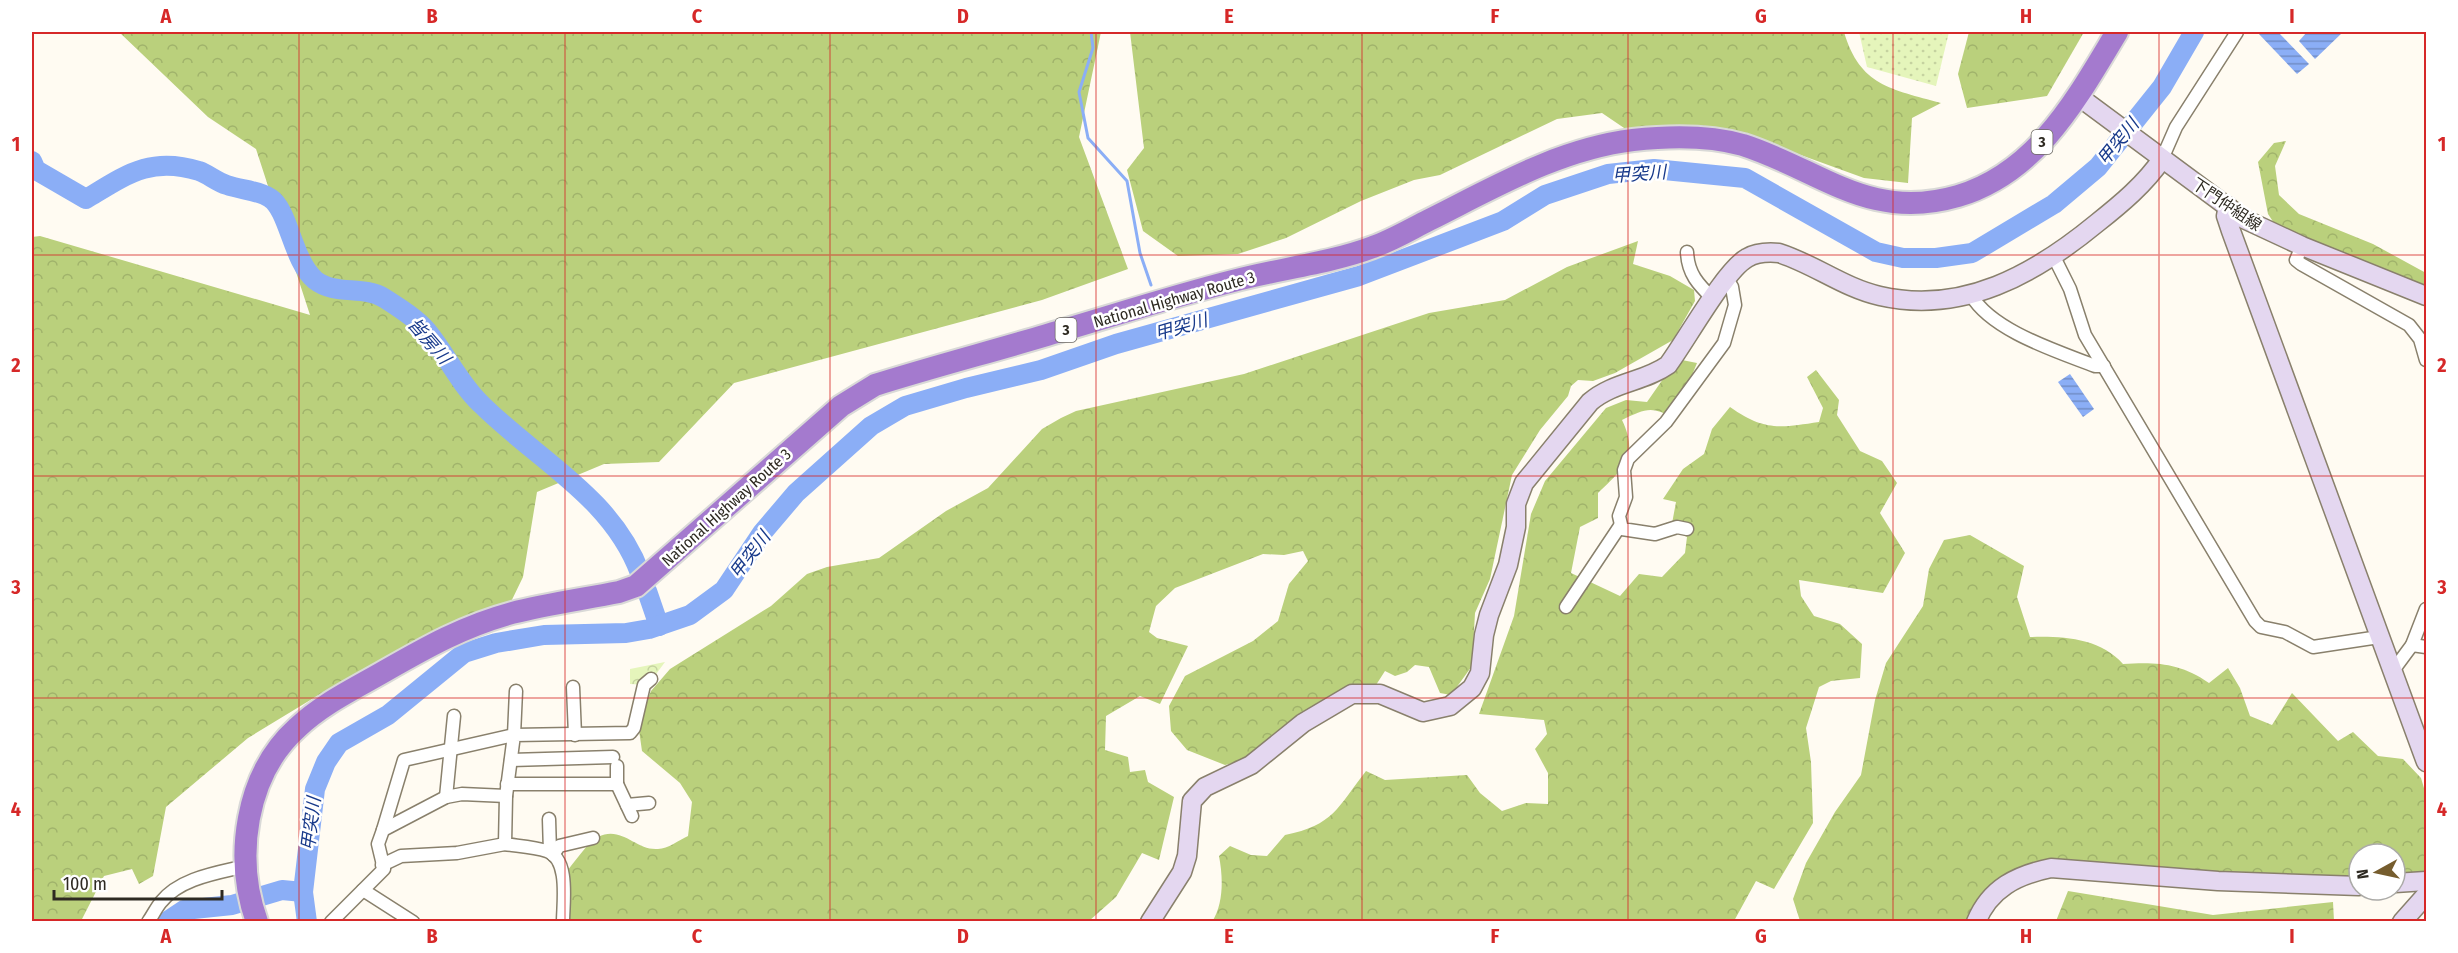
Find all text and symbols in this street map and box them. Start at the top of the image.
text: A [160,4,173,28]
text: B [426,4,438,28]
text: C [692,4,703,28]
text: D [957,4,969,28]
text: E [1224,4,1234,28]
text: F [1491,4,1500,28]
text: G [1755,4,1767,28]
text: H [2020,4,2032,28]
text: I [2289,4,2295,28]
water label: 甲突川 [2092,113,2145,170]
road number: 3 [2032,130,2052,154]
text: 1 [12,132,20,156]
text: 1 [2438,132,2446,156]
water label: 甲突川 [1611,161,1669,187]
street label: 下門仲組線 [2188,174,2265,235]
street label: National Highway Route 3 [1091,267,1257,332]
water label: 甲突川 [1152,308,1212,345]
water label: 皆房川 [403,313,456,370]
road number: 3 [1056,318,1076,342]
text: 2 [10,353,21,377]
text: 2 [2436,353,2447,377]
street label: National Highway Route 3 [658,444,795,570]
water label: 甲突川 [725,525,776,583]
text: 3 [10,575,21,599]
text: 3 [2436,575,2447,599]
water label: 甲突川 [297,794,325,852]
text: 4 [11,797,21,821]
text: 4 [2437,797,2447,821]
north arrow [2347,842,2407,902]
scale bar [54,863,222,901]
text: N [2353,868,2373,880]
text: 100 m [63,873,107,895]
text: A [160,924,173,948]
text: B [426,924,438,948]
text: C [692,924,703,948]
text: D [957,924,969,948]
text: E [1224,924,1234,948]
text: F [1491,924,1500,948]
text: G [1755,924,1767,948]
text: H [2020,924,2032,948]
text: I [2289,924,2295,948]

